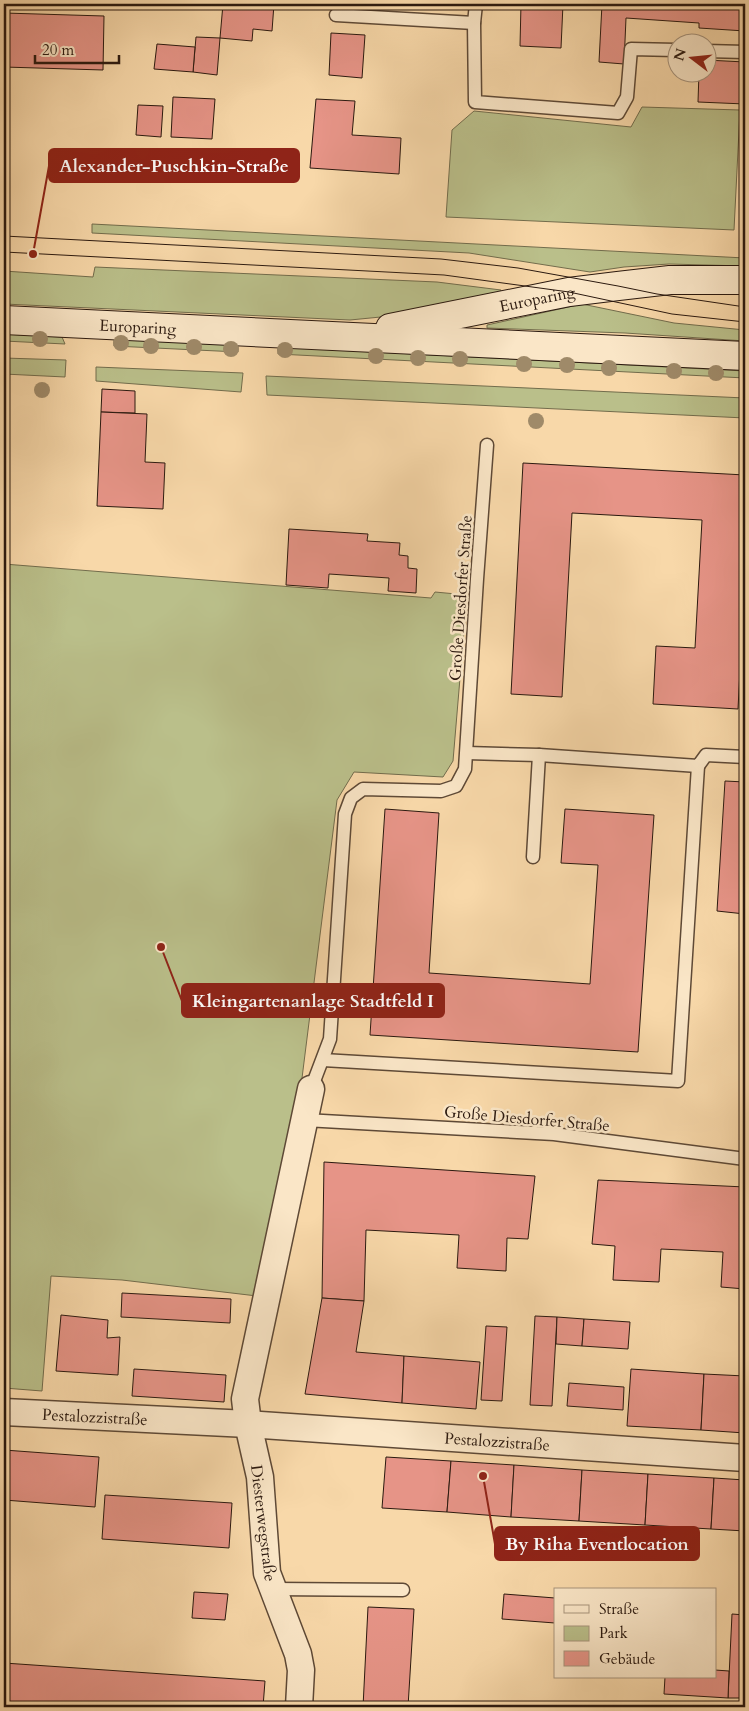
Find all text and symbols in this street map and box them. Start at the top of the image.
scale bar [35,32,119,64]
north arrow [666,32,716,82]
text: 20 m [42,40,74,60]
text: N [669,46,691,63]
callout: Alexander-Puschkin-Straße [49,149,299,182]
text: Alexander-Puschkin-Straße [59,154,289,179]
street label: Europaring [497,281,576,318]
street label: Europaring [99,315,177,340]
street label: Große Diesdorfer Straße [444,514,478,682]
callout: Kleingartenanlage Stadtfeld I [182,984,444,1017]
text: Kleingartenanlage Stadtfeld I [192,989,434,1014]
street label: Große Diesdorfer Straße [443,1101,611,1137]
street label: Pestalozzistraße [42,1404,148,1431]
street label: Pestalozzistraße [444,1427,550,1457]
street label: Diesterwegstraße [245,1464,281,1583]
callout: By Riha Eventlocation [495,1527,699,1560]
text: By Riha Eventlocation [505,1532,689,1557]
legend [554,1588,716,1678]
text: Straße [599,1599,639,1619]
text: Park [599,1623,628,1643]
text: Gebäude [599,1649,656,1669]

